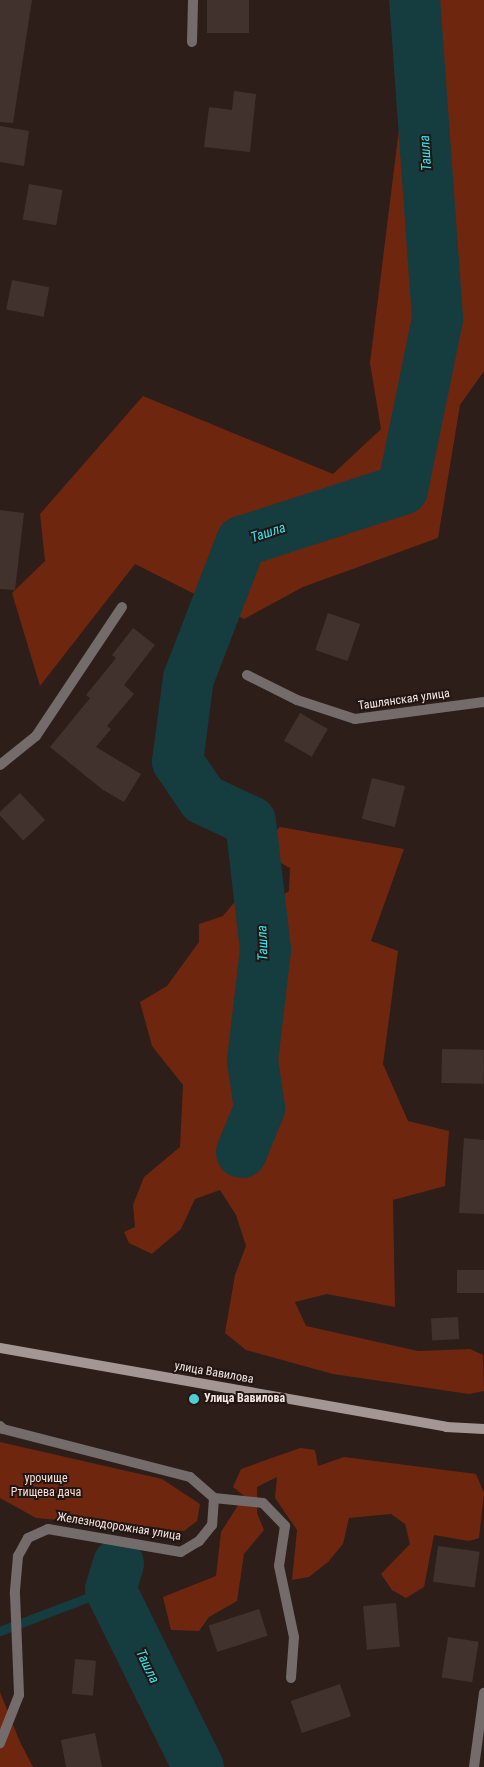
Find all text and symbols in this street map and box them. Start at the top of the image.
water label: Ташла [415,135,435,171]
water label: Ташла [248,518,288,546]
street label: Ташлянская улица [357,686,451,714]
water label: Ташла [253,925,271,961]
street label: улица Вавилова [173,1359,255,1387]
place label: Улица Вавилова [204,1392,285,1406]
marker: Улица Вавилова [188,1393,200,1405]
park label: урочище Ртищева дача [11,1472,81,1500]
street label: Железнодорожная улица [56,1510,182,1544]
water label: Ташла [133,1646,163,1686]

